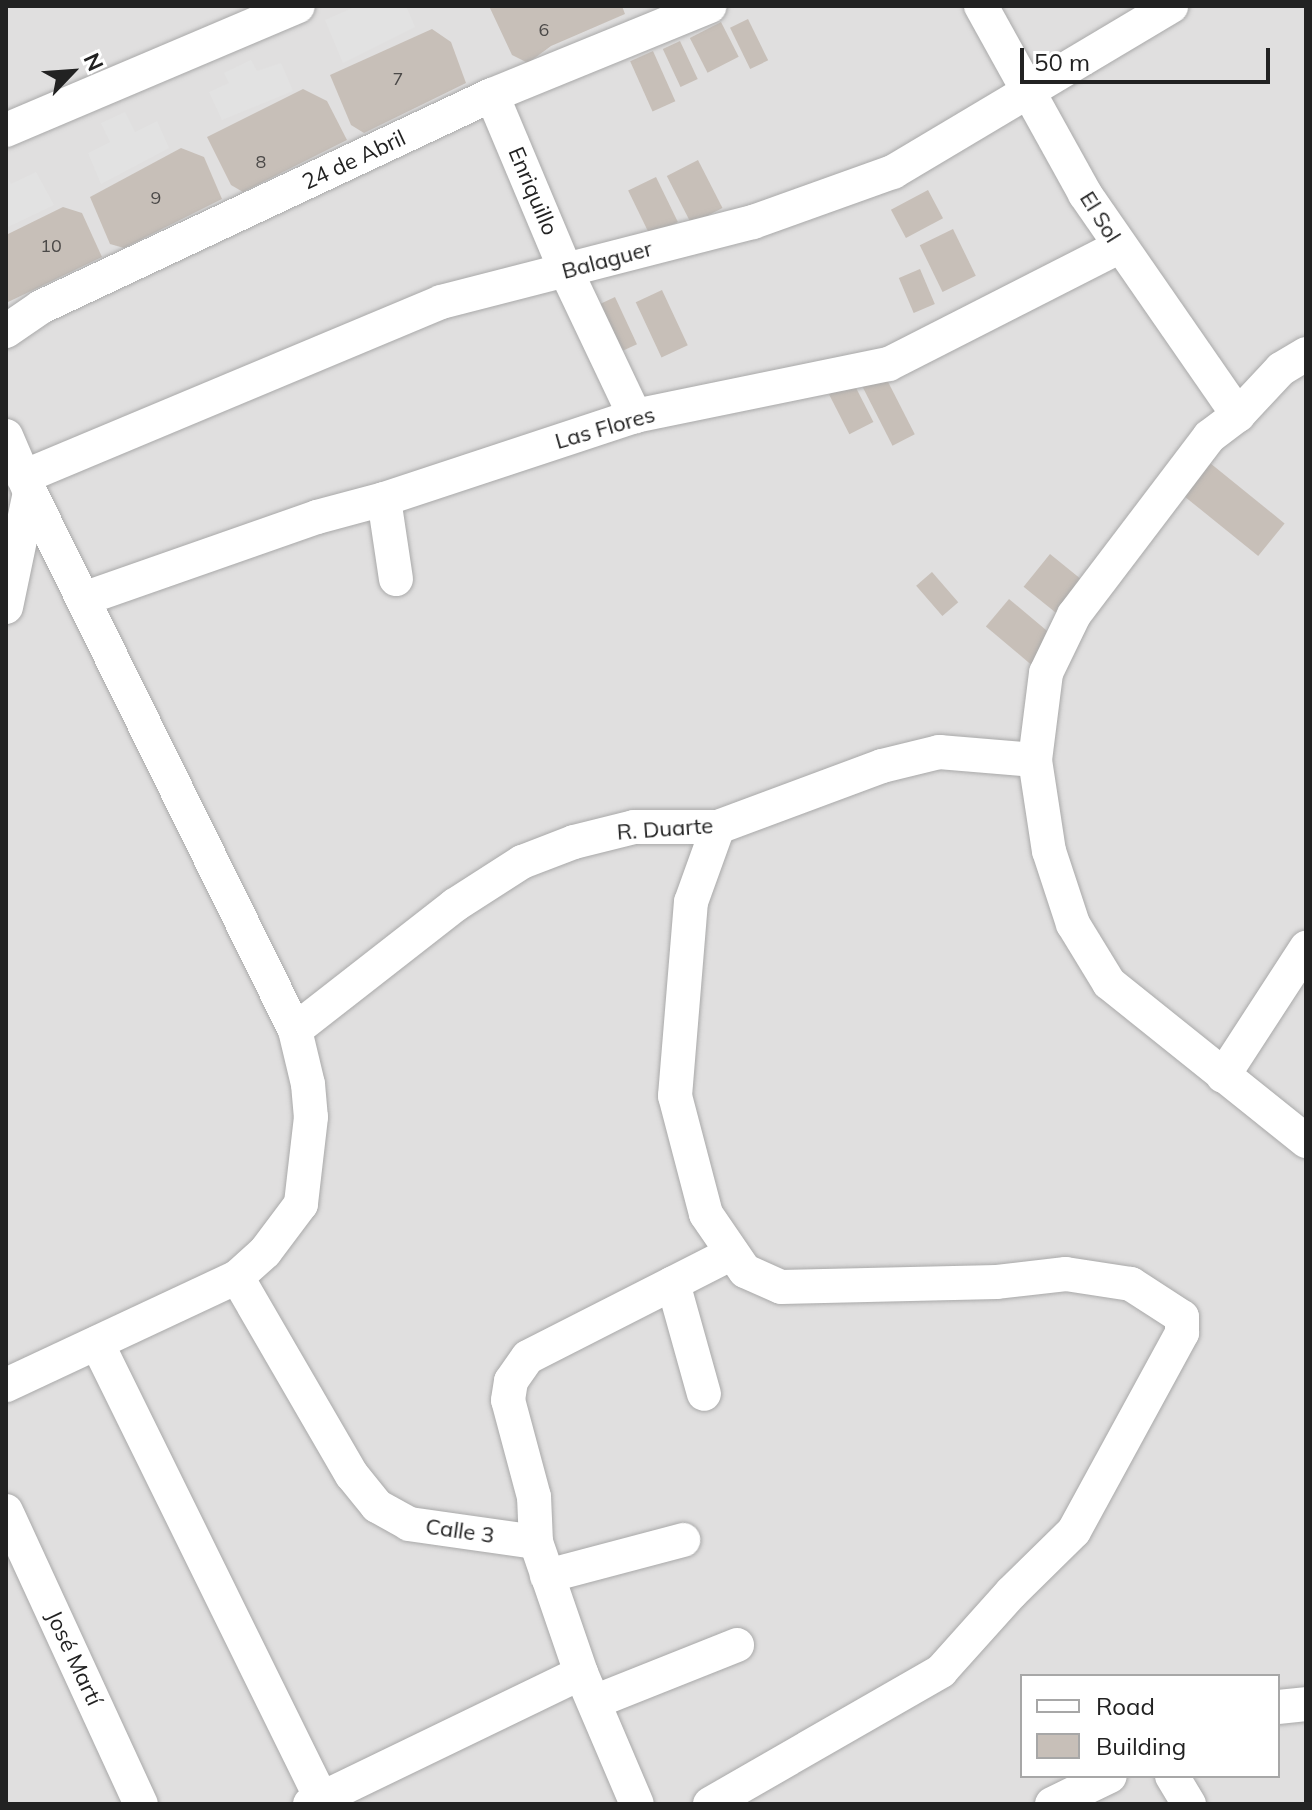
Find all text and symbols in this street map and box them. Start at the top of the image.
house number: 6 [539,19,549,41]
north arrow [32,32,112,112]
scale bar [1024,32,1274,82]
text: 50 m [1034,47,1090,77]
text: N [78,48,110,75]
house number: 7 [393,68,403,90]
street label: 24 de Abril [298,125,410,195]
street label: Enriquillo [503,143,563,239]
house number: 8 [256,151,266,173]
house number: 9 [151,187,161,209]
street label: El Sol [1074,187,1126,247]
house number: 10 [40,235,62,257]
street label: Balaguer [559,235,655,285]
street label: Las Flores [552,401,658,455]
street label: R. Duarte [616,812,714,846]
street label: Calle 3 [424,1513,496,1549]
street label: José Martí [40,1606,108,1710]
legend [1020,1674,1280,1778]
text: Road [1096,1691,1155,1721]
text: Building [1096,1731,1186,1761]

